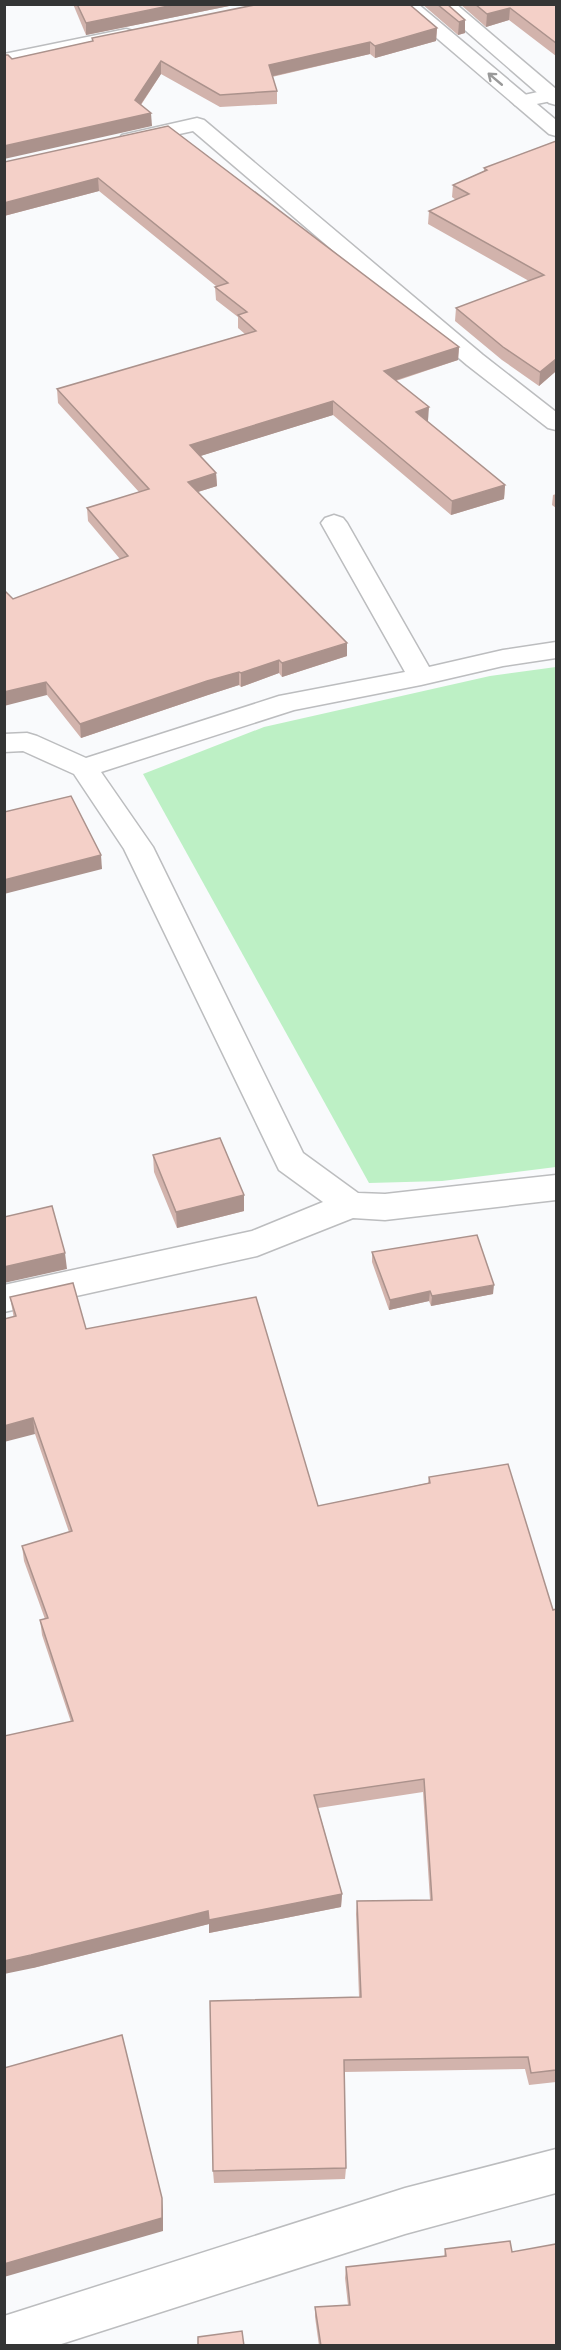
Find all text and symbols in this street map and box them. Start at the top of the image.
one-way arrow [488,73,504,86]

